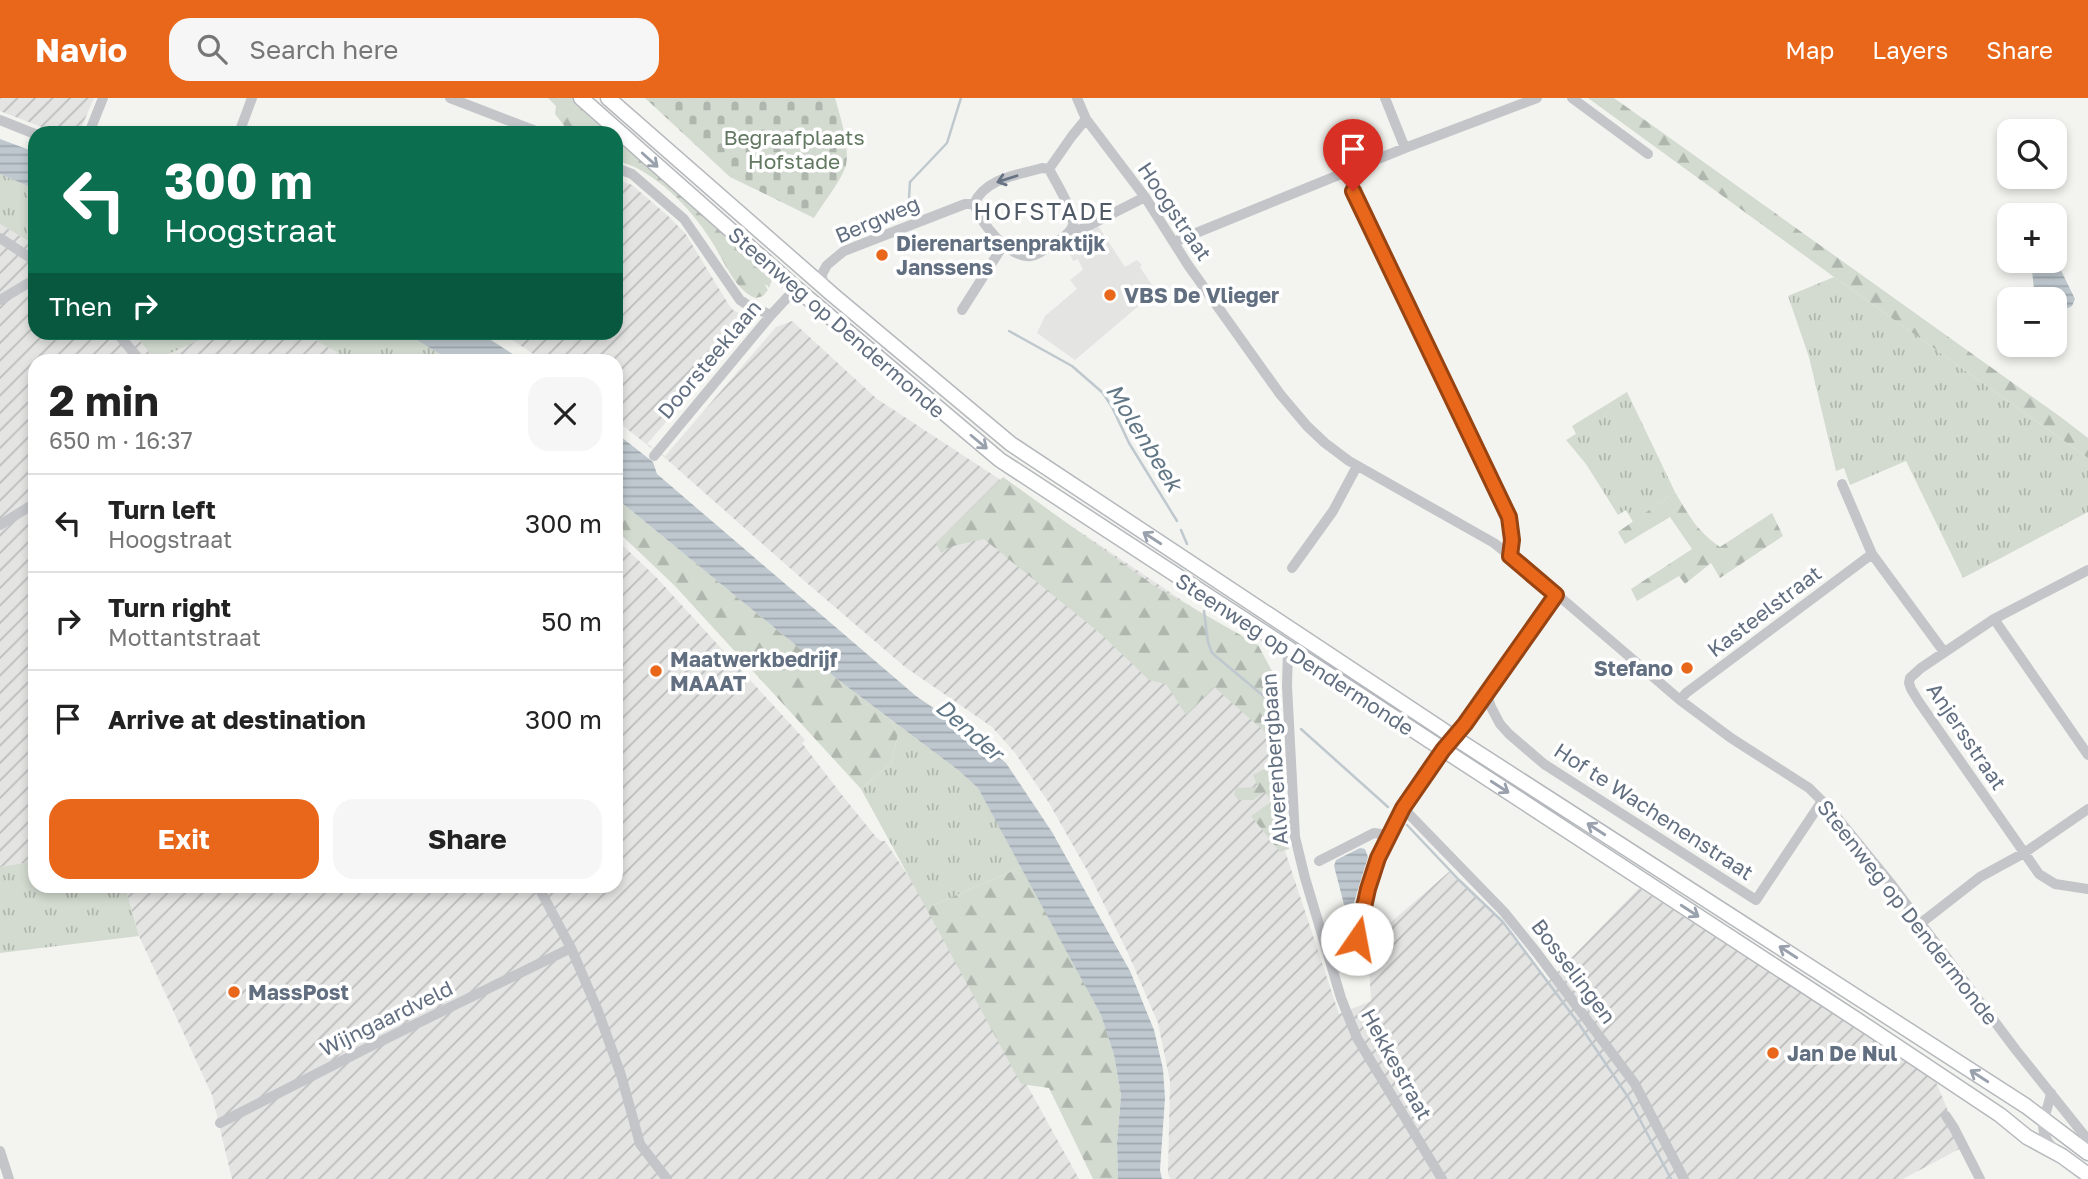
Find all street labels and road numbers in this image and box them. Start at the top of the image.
street label: Hoogstraat [1132,157,1218,265]
street label: Bergweg [831,190,923,248]
street label: Steenweg op Dendermonde [723,221,951,423]
street label: Doorsteeklaan [652,294,766,424]
street label: Kasteelstraat [1702,560,1826,662]
street label: Steenweg op Dendermonde [1171,567,1419,741]
street label: Alverenbergbaan [1255,672,1293,846]
street label: Anjersstraat [1922,678,2012,794]
street label: Hof te Wachenenstraat [1550,737,1758,885]
street label: Steenweg op Dendermonde [1812,794,2004,1030]
street label: Bosselingen [1526,914,1622,1028]
street label: Wijngaardveld [315,975,457,1061]
street label: Hekkestraat [1356,1004,1438,1124]

